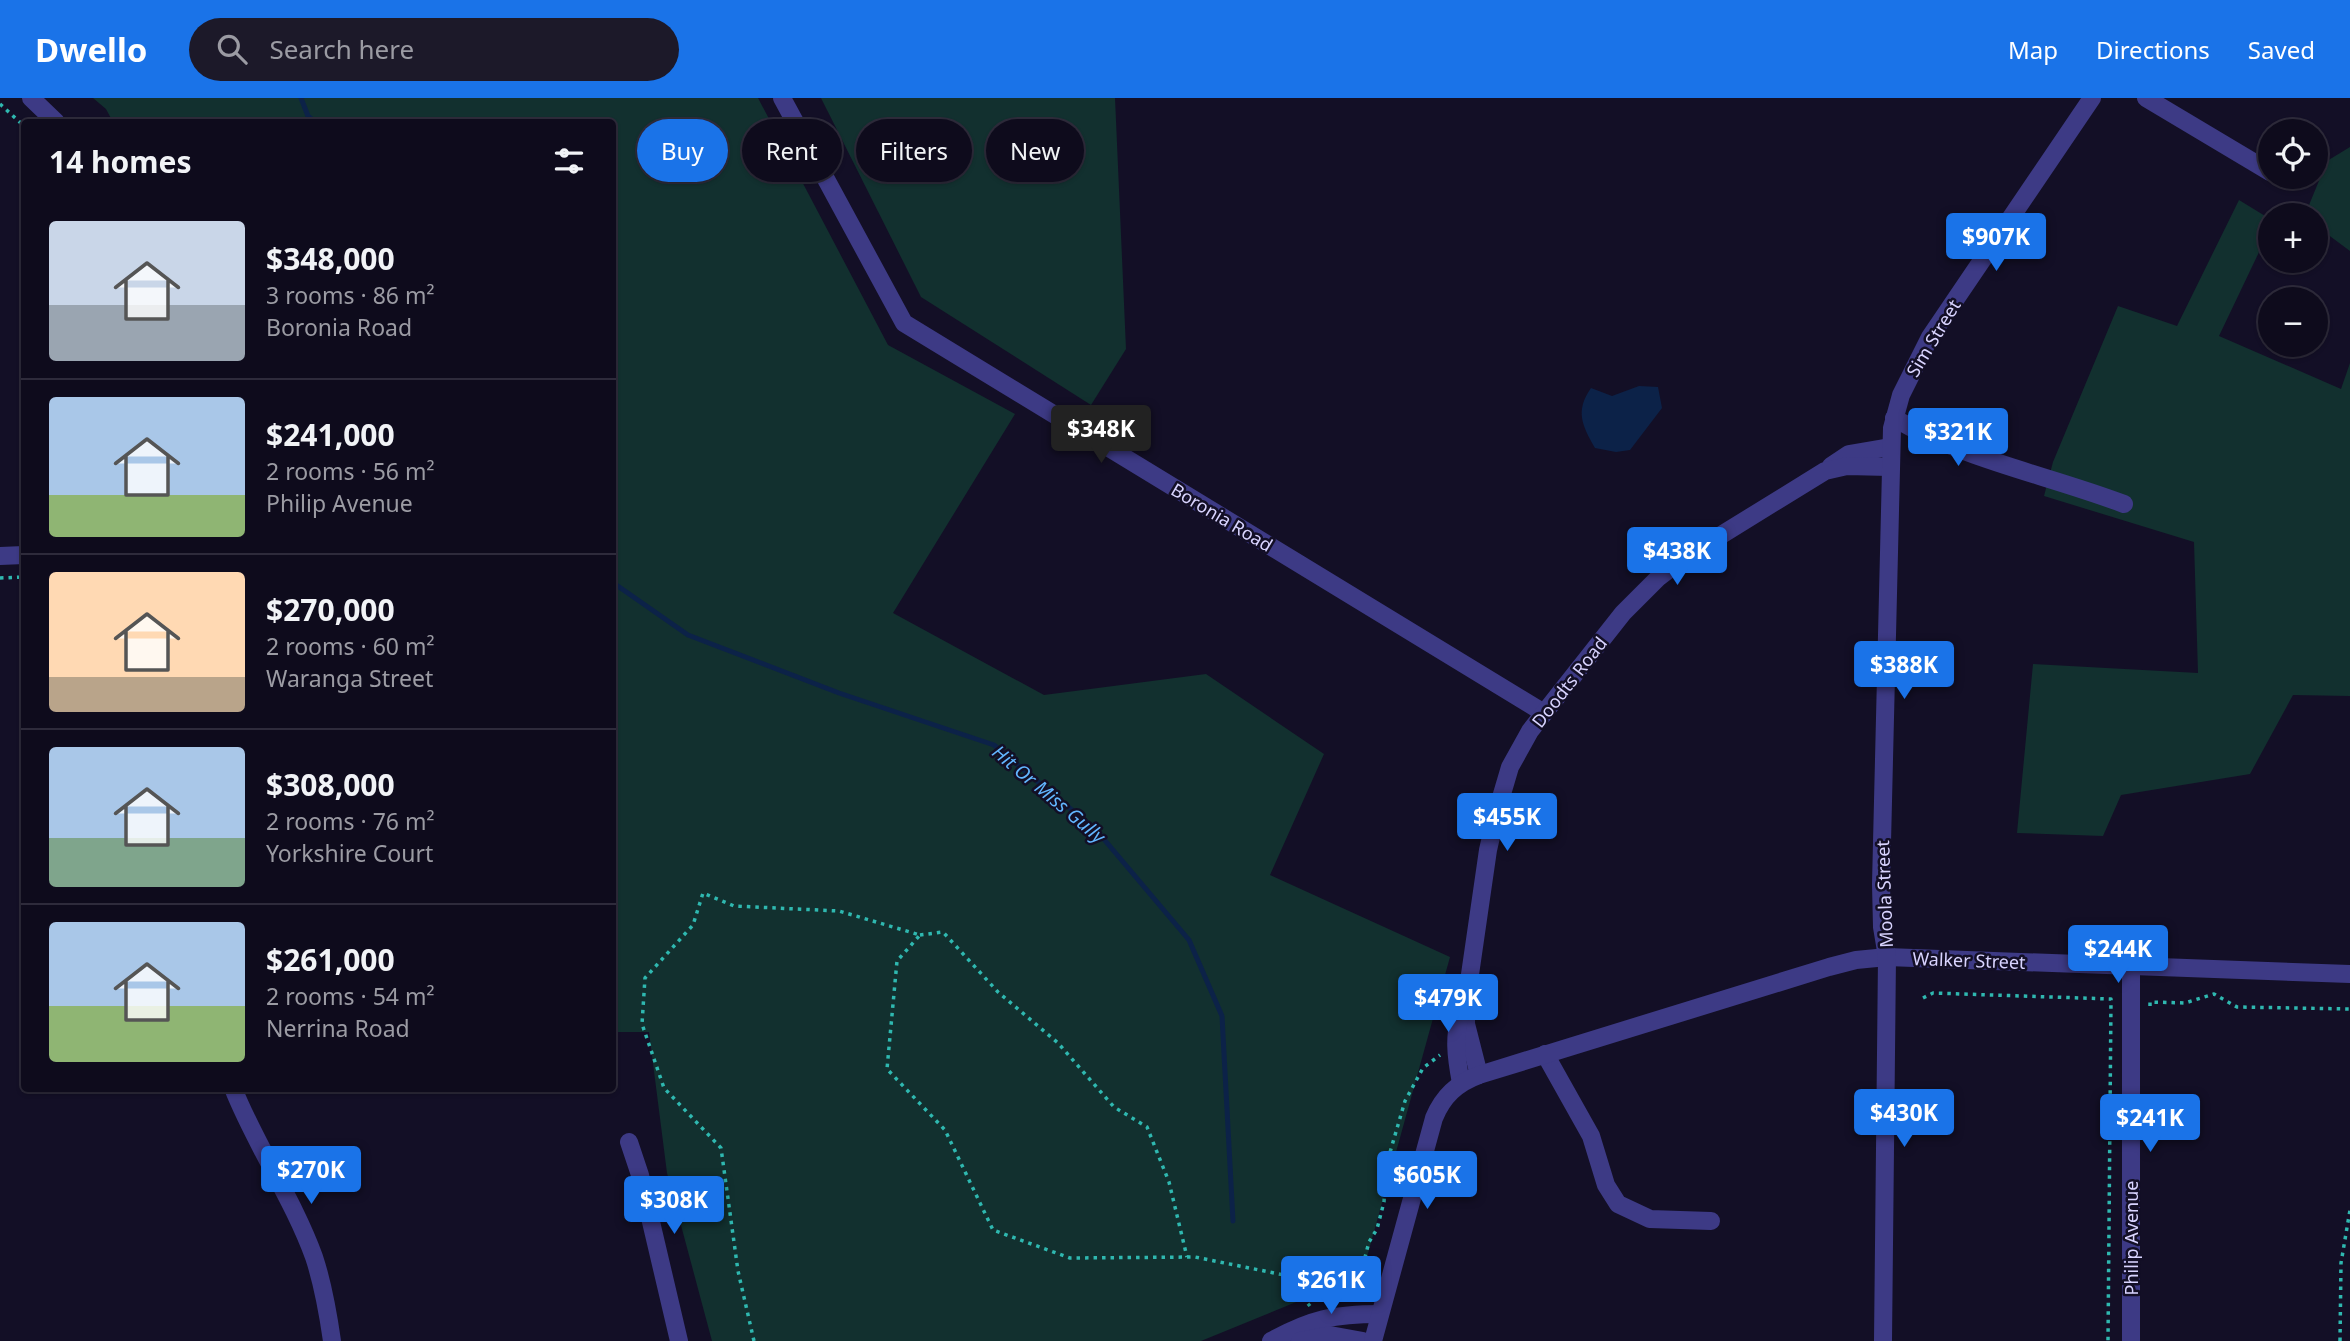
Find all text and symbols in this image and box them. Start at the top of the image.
search box [189,18,679,81]
text: Dwello [35,27,147,72]
icon: search [213,30,251,68]
text: Search here [269,31,414,67]
text: Map [2008,33,2058,66]
text: Directions [2096,33,2210,66]
text: Saved [2248,33,2315,66]
chip: Buy [637,119,728,182]
chip: Rent [742,119,842,182]
chip: Filters [856,119,972,182]
chip: New [986,119,1084,182]
map controls [2258,119,2328,357]
button: locate [2258,119,2328,189]
text: 14 homes [49,141,192,182]
icon: filters [550,142,588,180]
button: + [2258,203,2328,273]
pin: $907K [1947,214,2045,273]
text: $907K [1962,220,2030,252]
text: $348,000 [266,238,395,279]
icon: home [105,249,189,333]
text: 3 rooms · 86 m² [266,279,435,311]
button: − [2258,287,2328,357]
street label: Sim Street [1900,294,1966,381]
text: Boronia Road [266,311,412,343]
pin: $348K [1052,406,1150,465]
pin: $321K [1909,408,2007,468]
text: $348K [1067,412,1135,444]
text: $241,000 [266,414,395,455]
text: $321K [1924,415,1992,447]
icon: home [105,425,189,509]
text: 2 rooms · 56 m² [266,455,435,487]
street label: Boronia Road [1167,477,1277,557]
text: Philip Avenue [266,487,413,519]
pin: $438K [1628,528,1726,587]
text: $438K [1643,534,1711,566]
text: $270,000 [266,589,395,630]
icon: home [105,600,189,684]
text: 2 rooms · 60 m² [266,630,435,662]
street label: Doodts Road [1526,632,1612,732]
pin: $388K [1855,642,1953,701]
text: $388K [1870,648,1938,680]
text: Waranga Street [266,662,433,694]
water label: Hit Or Miss Gully [987,739,1112,850]
text: $308,000 [266,764,395,805]
icon: home [105,775,189,859]
pin: $455K [1458,794,1556,853]
text: $455K [1473,800,1541,832]
text: 2 rooms · 76 m² [266,805,435,837]
text: Yorkshire Court [266,837,433,869]
street label: Moola Street [1870,839,1898,948]
pin: $244K [2069,926,2167,985]
text: $244K [2084,932,2152,964]
text: $261,000 [266,939,395,980]
street label: Walker Street [1912,946,2027,974]
icon: home [105,950,189,1034]
pin: $479K [1399,974,1497,1034]
text: 2 rooms · 54 m² [266,980,435,1012]
text: $479K [1414,981,1482,1013]
text: Nerrina Road [266,1012,410,1044]
pin: $430K [1855,1090,1953,1149]
pin: $241K [2101,1094,2199,1154]
text: $430K [1870,1096,1938,1128]
text: $241K [2116,1101,2184,1133]
pin: $270K [262,1146,360,1206]
pin: $605K [1378,1152,1476,1211]
text: $270K [277,1153,345,1185]
text: $605K [1393,1158,1461,1190]
pin: $308K [625,1176,723,1236]
street label: Philip Avenue [2119,1181,2143,1295]
text: $308K [640,1183,708,1215]
pin: $261K [1282,1256,1380,1316]
text: $261K [1297,1263,1365,1295]

